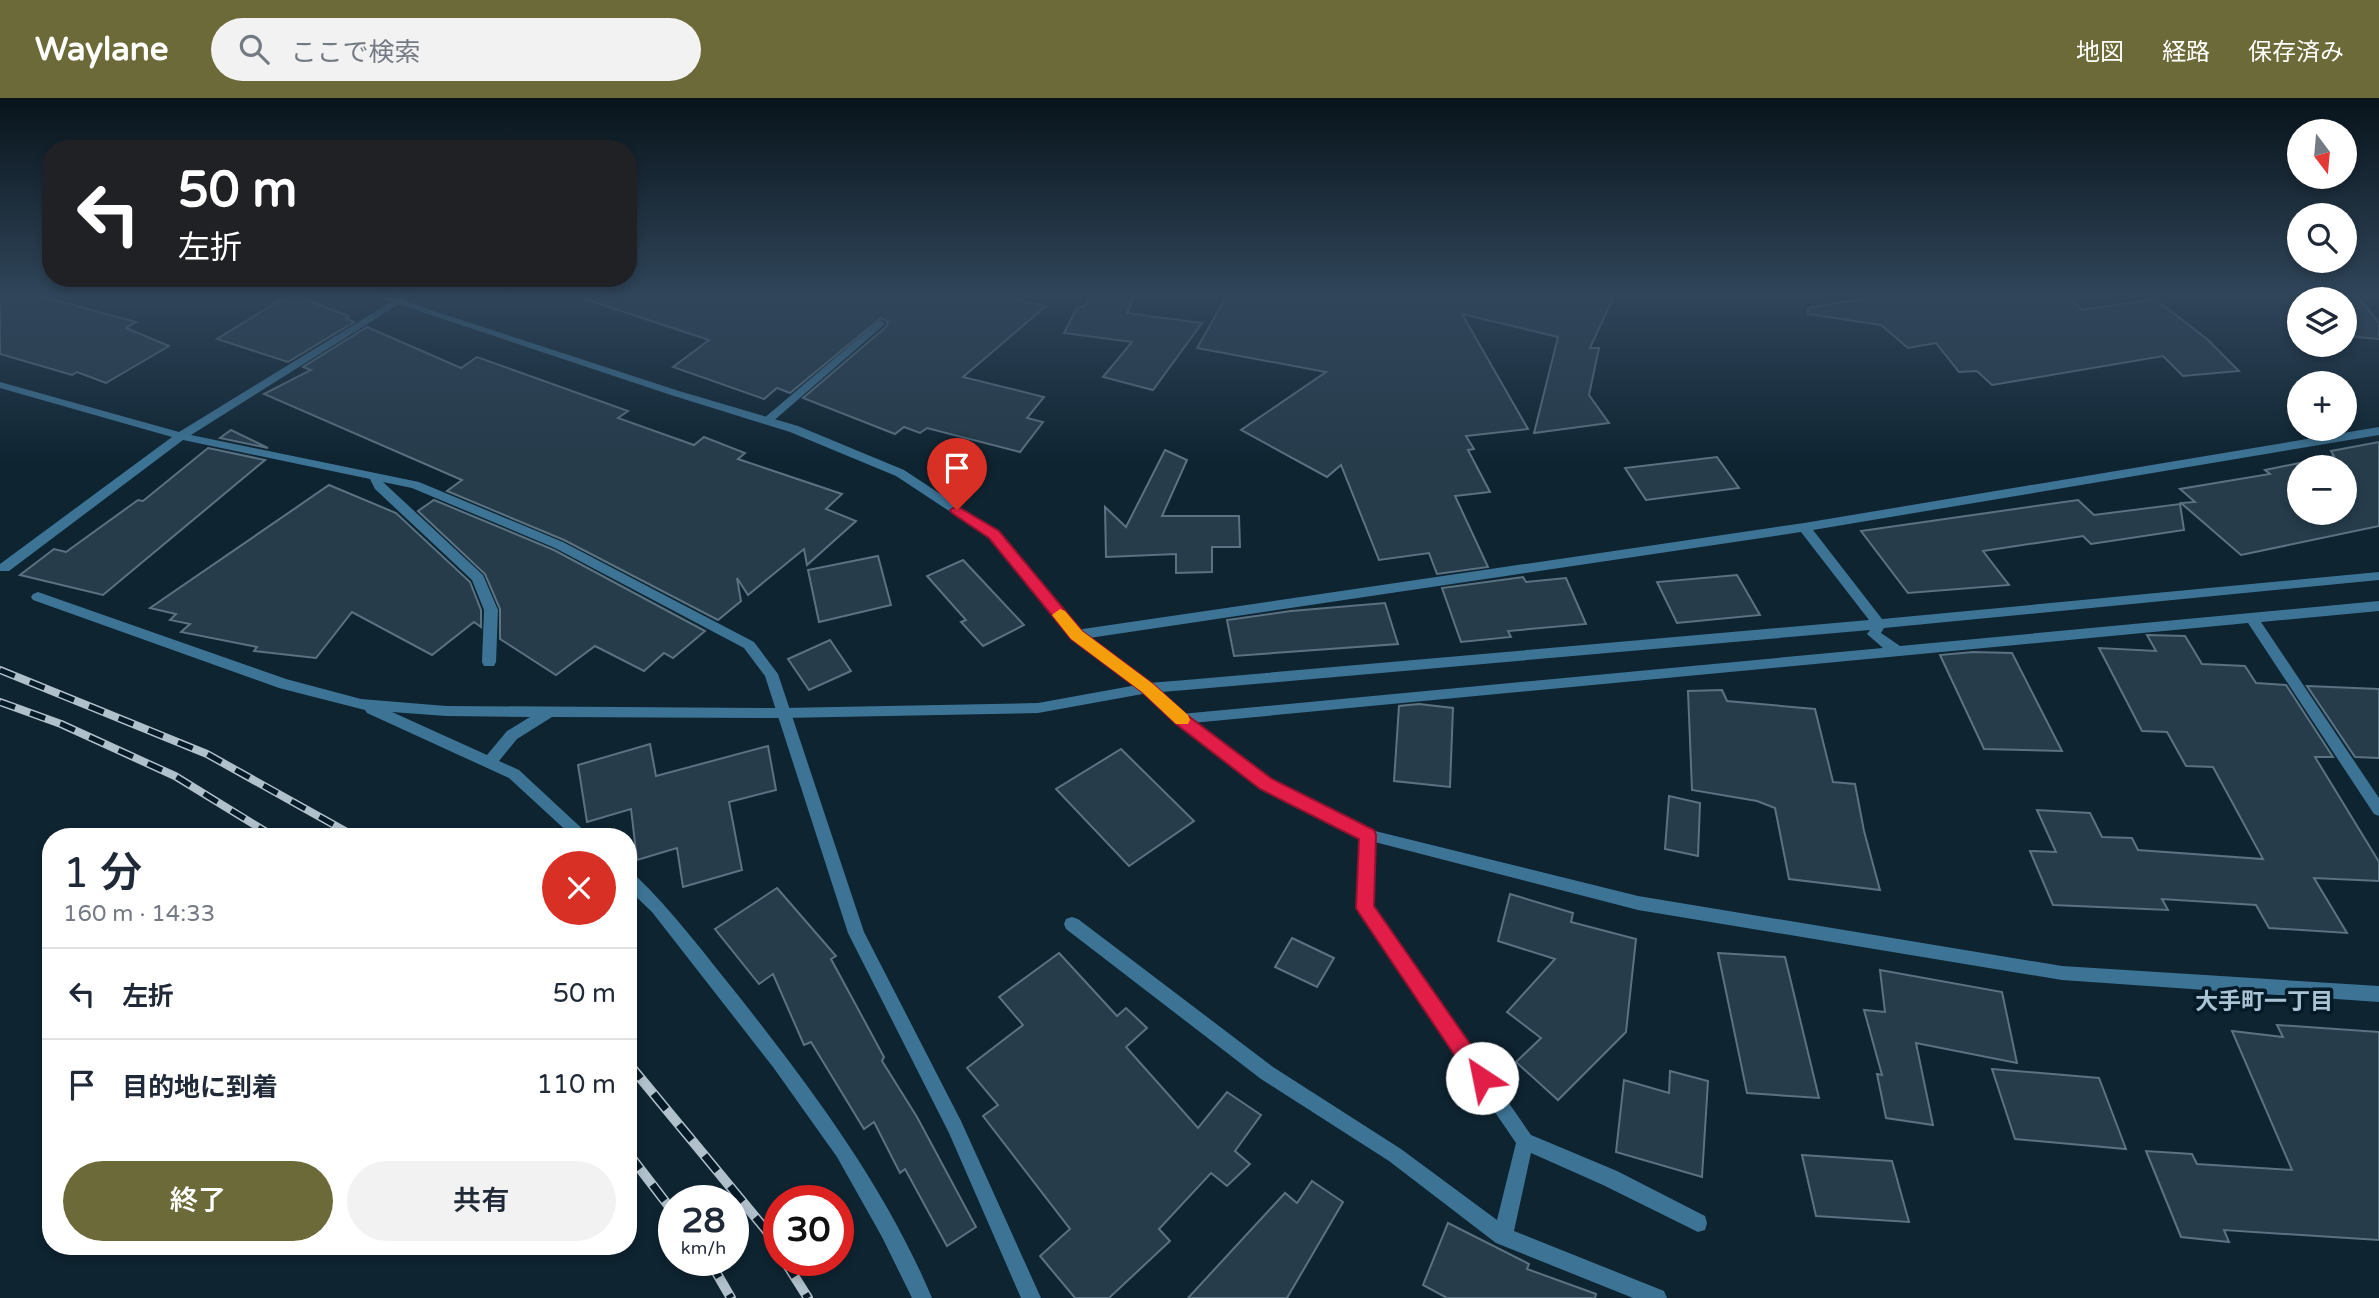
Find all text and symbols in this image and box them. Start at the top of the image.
search box [211,18,701,81]
text: Waylane [35,30,169,69]
icon: search [235,30,273,68]
text: ここで検索 [291,37,421,68]
text: 地図 [2076,38,2124,67]
text: 経路 [2162,38,2210,67]
text: 保存済み [2248,38,2344,67]
north arrow [2287,119,2357,189]
map controls [2287,119,2357,525]
text: 50 m [178,161,297,220]
icon: left [63,168,154,259]
button: search [2287,203,2357,273]
text: 左折 [178,229,242,267]
button: layers [2287,287,2357,357]
button: + [2287,371,2357,441]
pin [927,438,987,510]
icon: arrive [938,449,976,487]
button: − [2287,455,2357,525]
text: 1 分 [63,848,142,899]
button: close [542,851,616,925]
text: 160 m · 14:33 [63,900,215,928]
icon: left [63,975,101,1013]
text: 50 m [553,978,616,1009]
text: 左折 [122,981,174,1012]
district label: 大手町一丁目 [2195,988,2333,1016]
position arrow [1445,1041,1519,1115]
icon: arrive [63,1066,101,1104]
text: 110 m [536,1069,616,1100]
text: 目的地に到着 [122,1072,278,1103]
button: 終了 [63,1161,333,1241]
button: 共有 [347,1161,616,1241]
speed limit sign: 30 [763,1185,854,1276]
text: 28 [682,1200,725,1242]
text: km/h [681,1237,726,1259]

